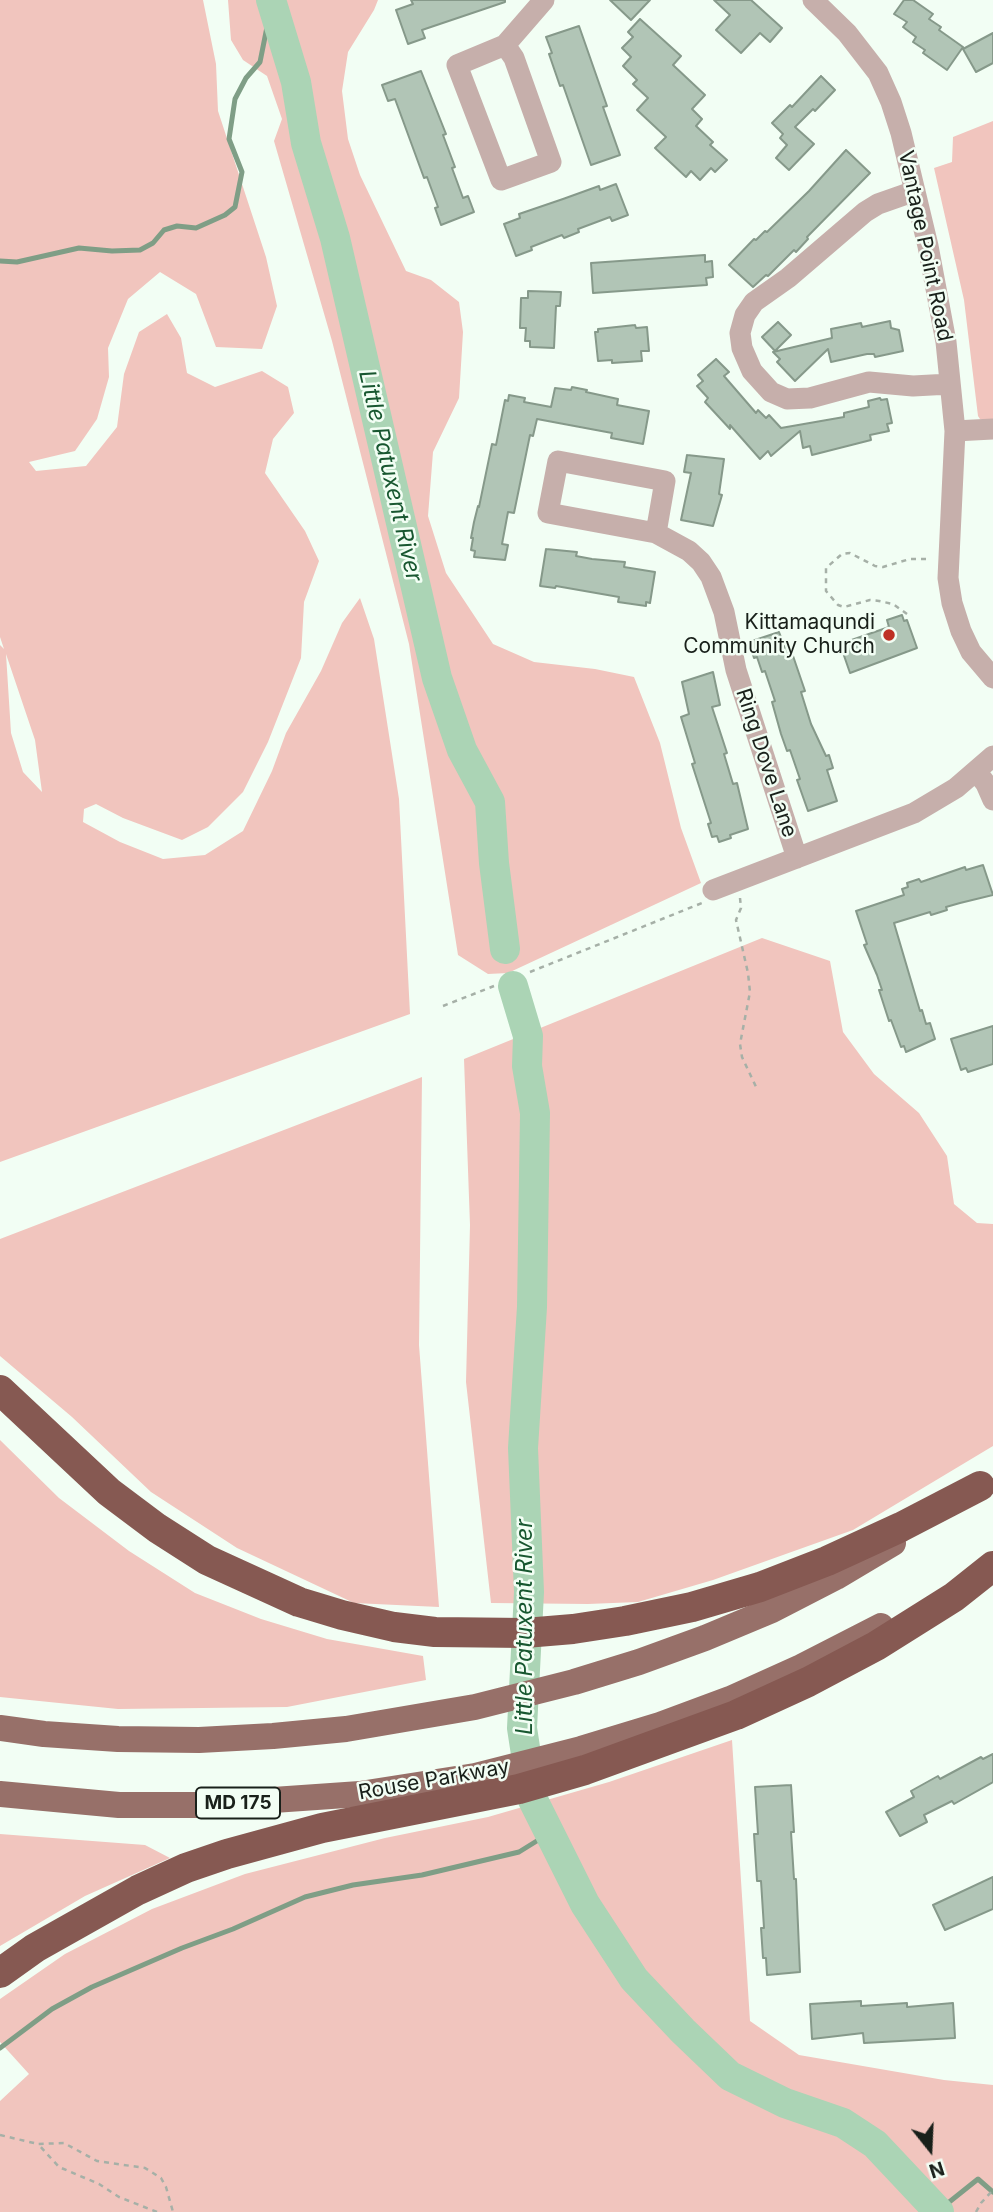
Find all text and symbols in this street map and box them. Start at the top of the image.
street label: Vantage Point Road [892,148,958,344]
water label: Little Patuxent River [352,368,428,584]
place label: Kittamaqundi Community Church [683,610,875,660]
marker: Kittamaqundi Community Church [881,627,897,643]
street label: Ring Dove Lane [730,685,802,841]
water label: Little Patuxent River [511,1519,539,1735]
street label: Rouse Parkway [357,1754,511,1806]
road number: MD 175 [196,1787,280,1818]
north arrow [895,2114,965,2184]
text: N [926,2156,947,2183]

